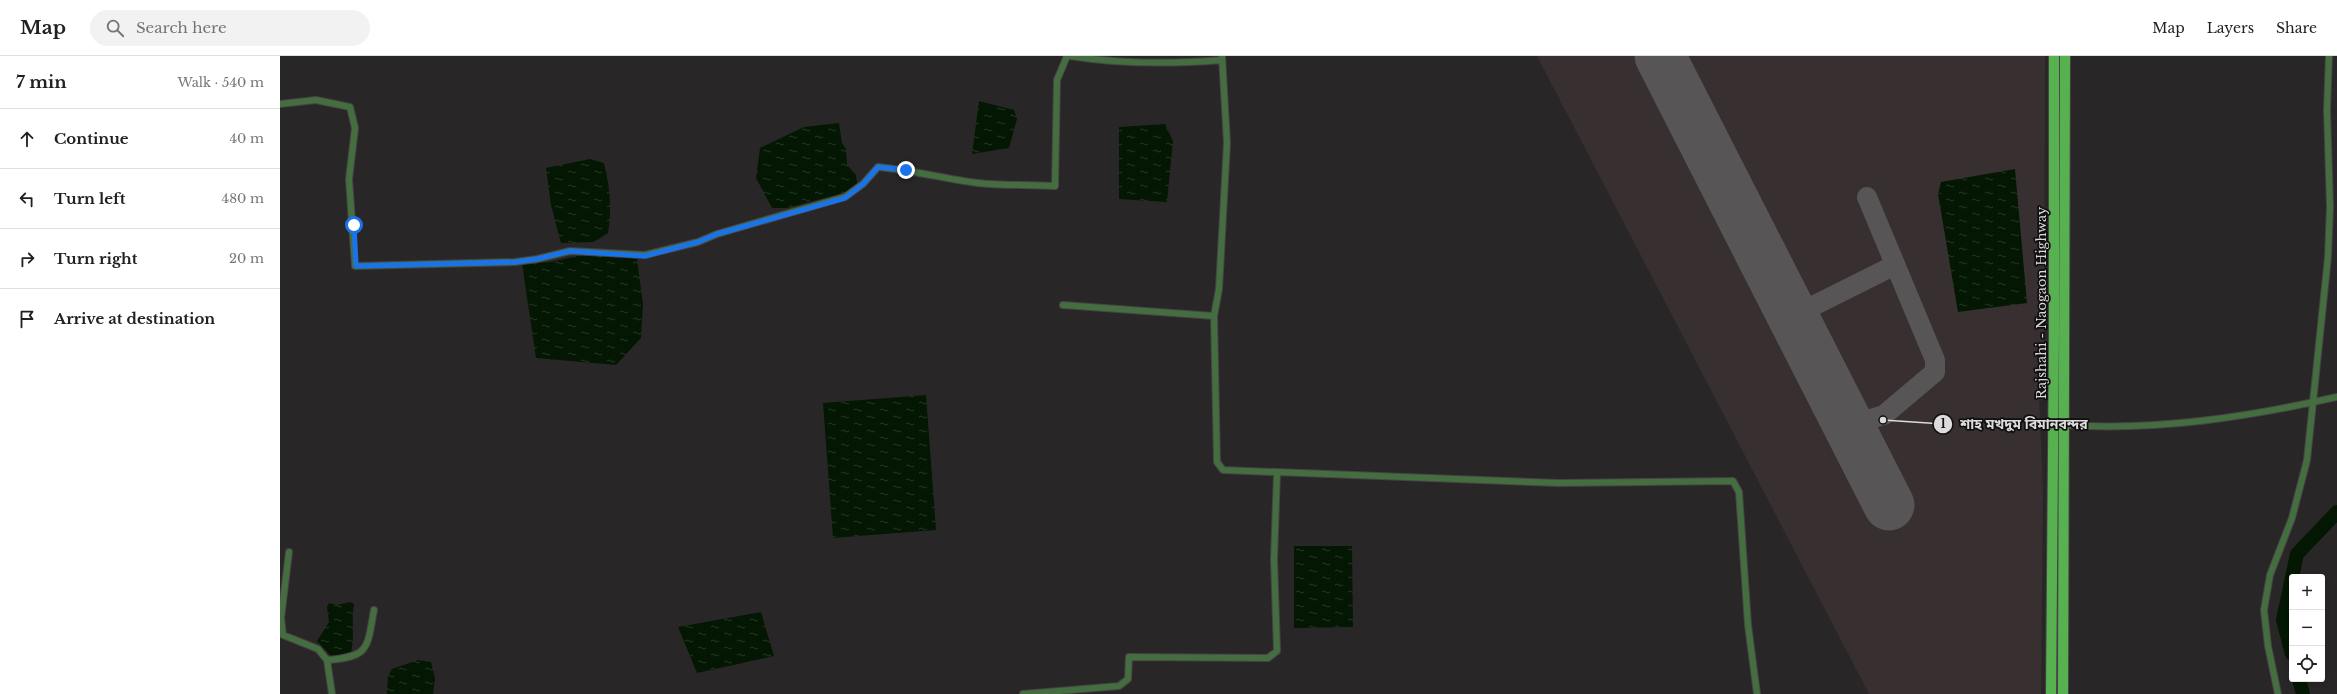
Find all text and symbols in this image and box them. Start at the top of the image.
search box [90,10,370,46]
text: Map [20,16,66,39]
icon: search [104,17,126,39]
text: Search here [136,18,227,37]
text: Map [2152,19,2185,37]
text: Layers [2207,19,2254,37]
text: Share [2276,19,2317,37]
text: 7 min [16,72,67,93]
text: Walk · 540 m [177,74,264,91]
icon: ahead [16,128,38,150]
text: Continue [54,129,129,148]
text: 40 m [229,130,264,147]
route end [897,161,915,179]
icon: left [16,188,38,210]
text: Turn left [54,189,125,208]
text: 480 m [222,190,264,207]
street label: Rajshahi - Naogaon Highway [2033,206,2050,399]
route start [345,216,363,234]
icon: right [16,248,38,270]
text: Turn right [54,249,137,268]
text: 20 m [229,250,264,267]
icon: arrive [16,308,38,330]
text: Arrive at destination [54,309,215,328]
callout: শাহ মখদুম বিমানবন্দর [1933,411,2096,437]
text: শাহ মখদুম বিমানবন্দর [1959,415,2088,433]
text: 1 [1940,416,1946,431]
map controls [2289,574,2325,682]
button: + [2289,574,2325,610]
button: − [2289,610,2325,646]
button: locate [2289,646,2325,682]

